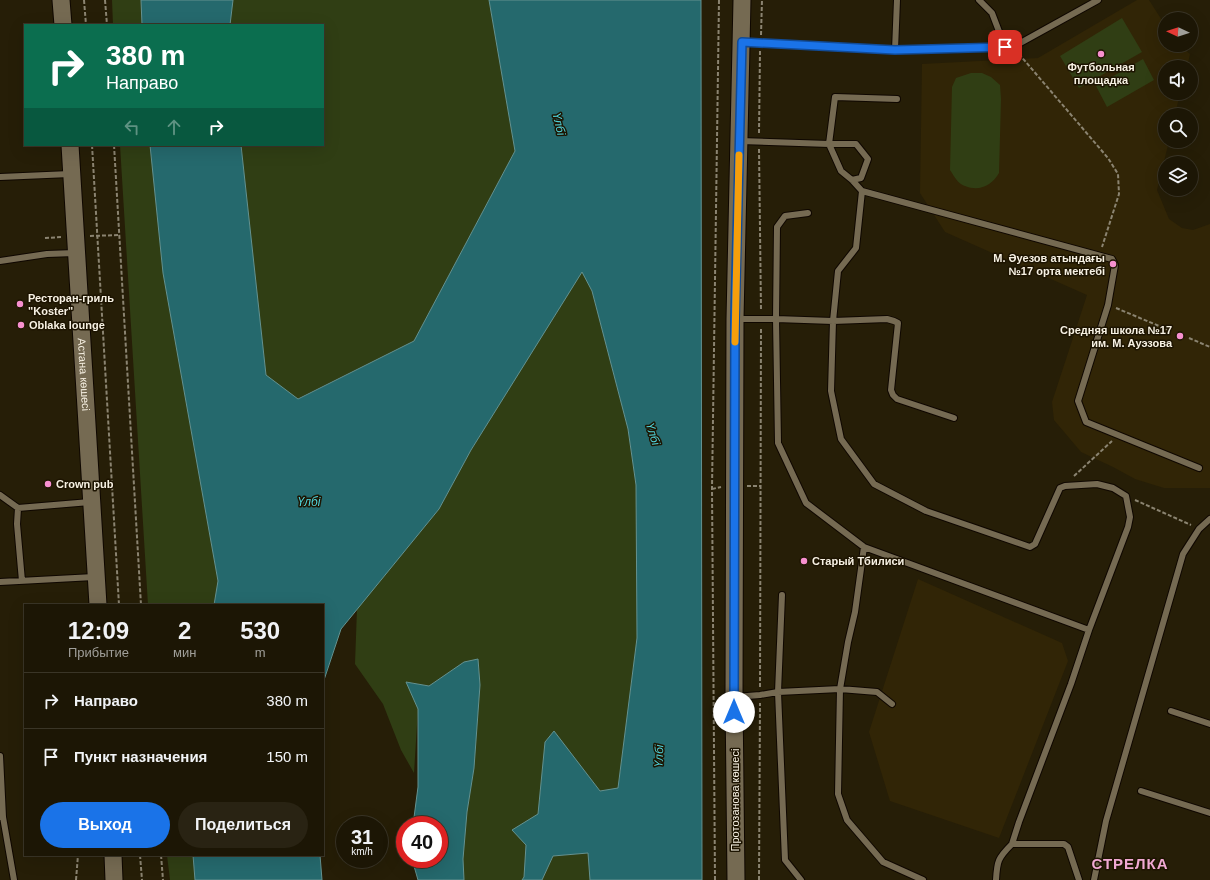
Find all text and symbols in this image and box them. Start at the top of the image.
north arrow [1158,12,1198,52]
map controls [1158,12,1198,196]
pin [988,30,1022,64]
icon: arrive [994,36,1016,58]
icon: right [40,40,92,92]
text: 380 m [106,40,185,71]
marker: Футбольная площадка [1096,49,1106,59]
button: sound [1158,60,1198,100]
place label: Футбольная площадка [1067,61,1135,86]
text: Направо [106,73,178,93]
button: search [1158,108,1198,148]
water label: Үлбі [550,111,568,137]
icon: left [121,116,143,138]
icon: ahead [163,116,185,138]
icon: right [205,116,227,138]
button: layers [1158,156,1198,196]
place label: М. Әуезов атындағы №17 орта мектебі [993,252,1105,277]
marker: М. Әуезов атындағы №17 орта мектебі [1108,259,1118,269]
place label: Ресторан-гриль "Koster" [28,292,114,317]
marker: Ресторан-гриль "Koster" [15,299,25,309]
place label: Oblaka lounge [29,319,105,331]
marker: Oblaka lounge [16,320,26,330]
place label: Средняя школа №17 им. М. Ауэзова [1060,324,1173,349]
marker: Средняя школа №17 им. М. Ауэзова [1175,331,1185,341]
street label: Астана көшесі [76,338,92,411]
water label: Үлбі [643,421,663,447]
place label: Crown pub [56,478,114,490]
marker: Crown pub [43,479,53,489]
water label: Үлбі [298,495,321,509]
place label: Старый Тбилиси [812,555,904,567]
marker: Старый Тбилиси [799,556,809,566]
text: 12:09 [68,617,129,644]
text: 2 [178,617,191,644]
text: 530 [240,617,280,644]
text: Прибытие [68,645,129,660]
text: мин [173,645,196,660]
text: m [255,645,266,660]
icon: right [40,690,62,712]
position arrow [713,691,755,733]
text: Направо [74,692,138,709]
text: 380 m [266,692,308,709]
water label: Үлбі [652,744,666,768]
icon: arrive [40,746,62,768]
text: Пункт назначения [74,748,207,765]
text: 150 m [266,748,308,765]
street label: Протозанова көшесі [729,749,741,851]
button: Выход [40,802,170,848]
button: Поделиться [178,802,308,848]
speed limit sign: 40 [396,816,448,868]
text: 31 [351,826,373,848]
text: km/h [351,846,373,857]
district label: СТРЕЛКА [1091,855,1169,872]

